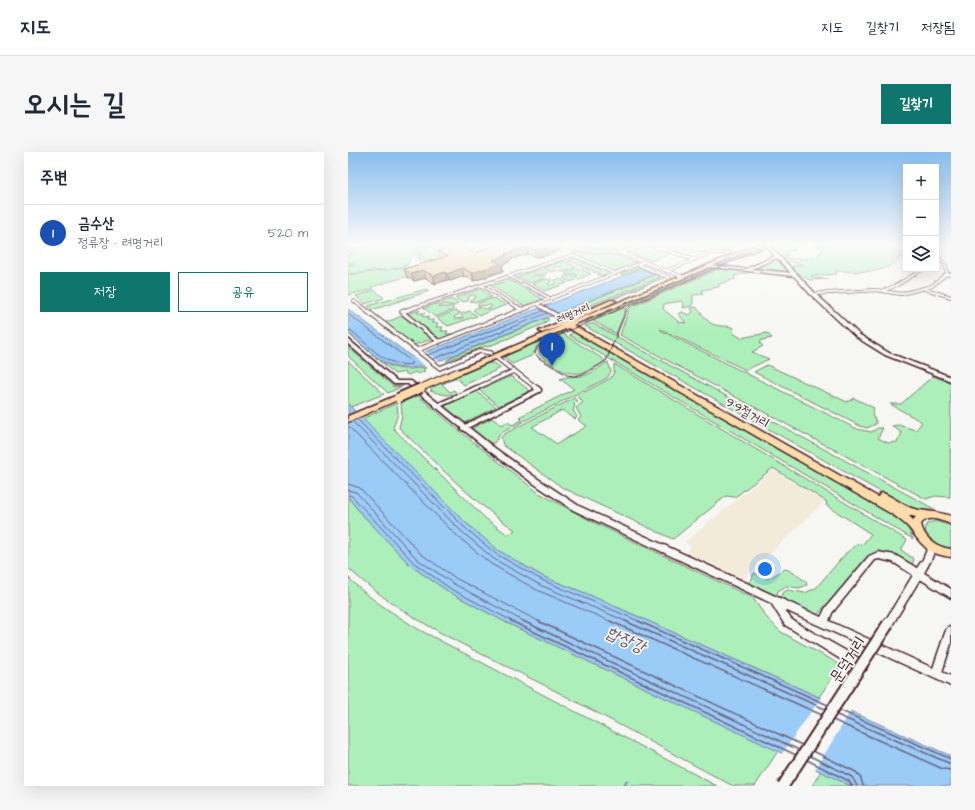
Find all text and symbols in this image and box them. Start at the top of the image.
text: 지도 [20,14,51,41]
text: 지도 [821,18,843,38]
text: 길찾기 [865,18,899,38]
text: 저장됨 [921,18,955,38]
button: 길찾기 [881,84,951,124]
text: 오시는 길 [24,85,125,124]
map controls [903,164,939,272]
button: + [903,164,939,200]
text: 주변 [40,166,67,190]
button: − [903,200,939,236]
text: 금수산 [78,213,114,234]
text: 1 [52,224,54,242]
text: 520 m [268,224,308,242]
text: 정류장 · 려명거리 [78,234,163,252]
button: layers [903,236,939,272]
button: 저장 [40,272,170,312]
button: 공유 [178,272,308,312]
street label: 려명거리 [554,300,592,327]
pin: 1 [539,333,565,366]
street label: 9·9절거리 [722,393,773,433]
your location [755,559,775,579]
water label: 합장강 [602,620,651,660]
street label: 문덕거리 [825,632,871,687]

